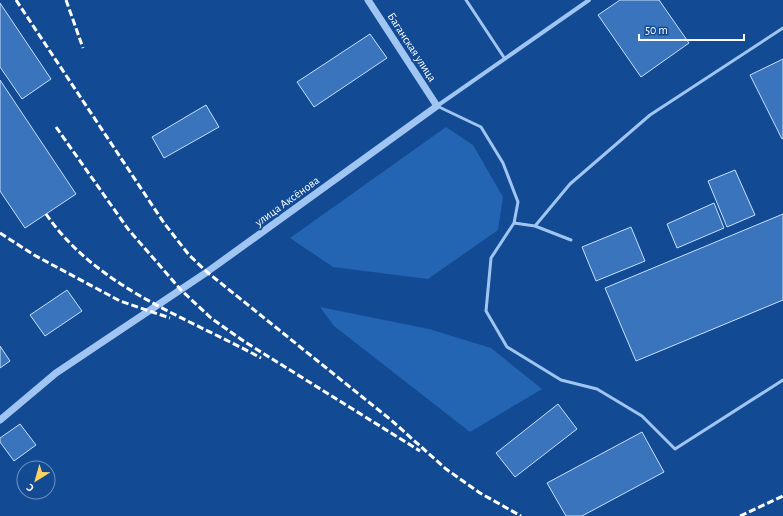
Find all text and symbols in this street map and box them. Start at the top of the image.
street label: Баганская улица [384,10,439,85]
scale bar [639,16,744,42]
text: 50 m [645,24,668,36]
street label: улица Аксёнова [252,173,322,230]
north arrow [16,460,56,500]
text: С [25,481,36,494]

